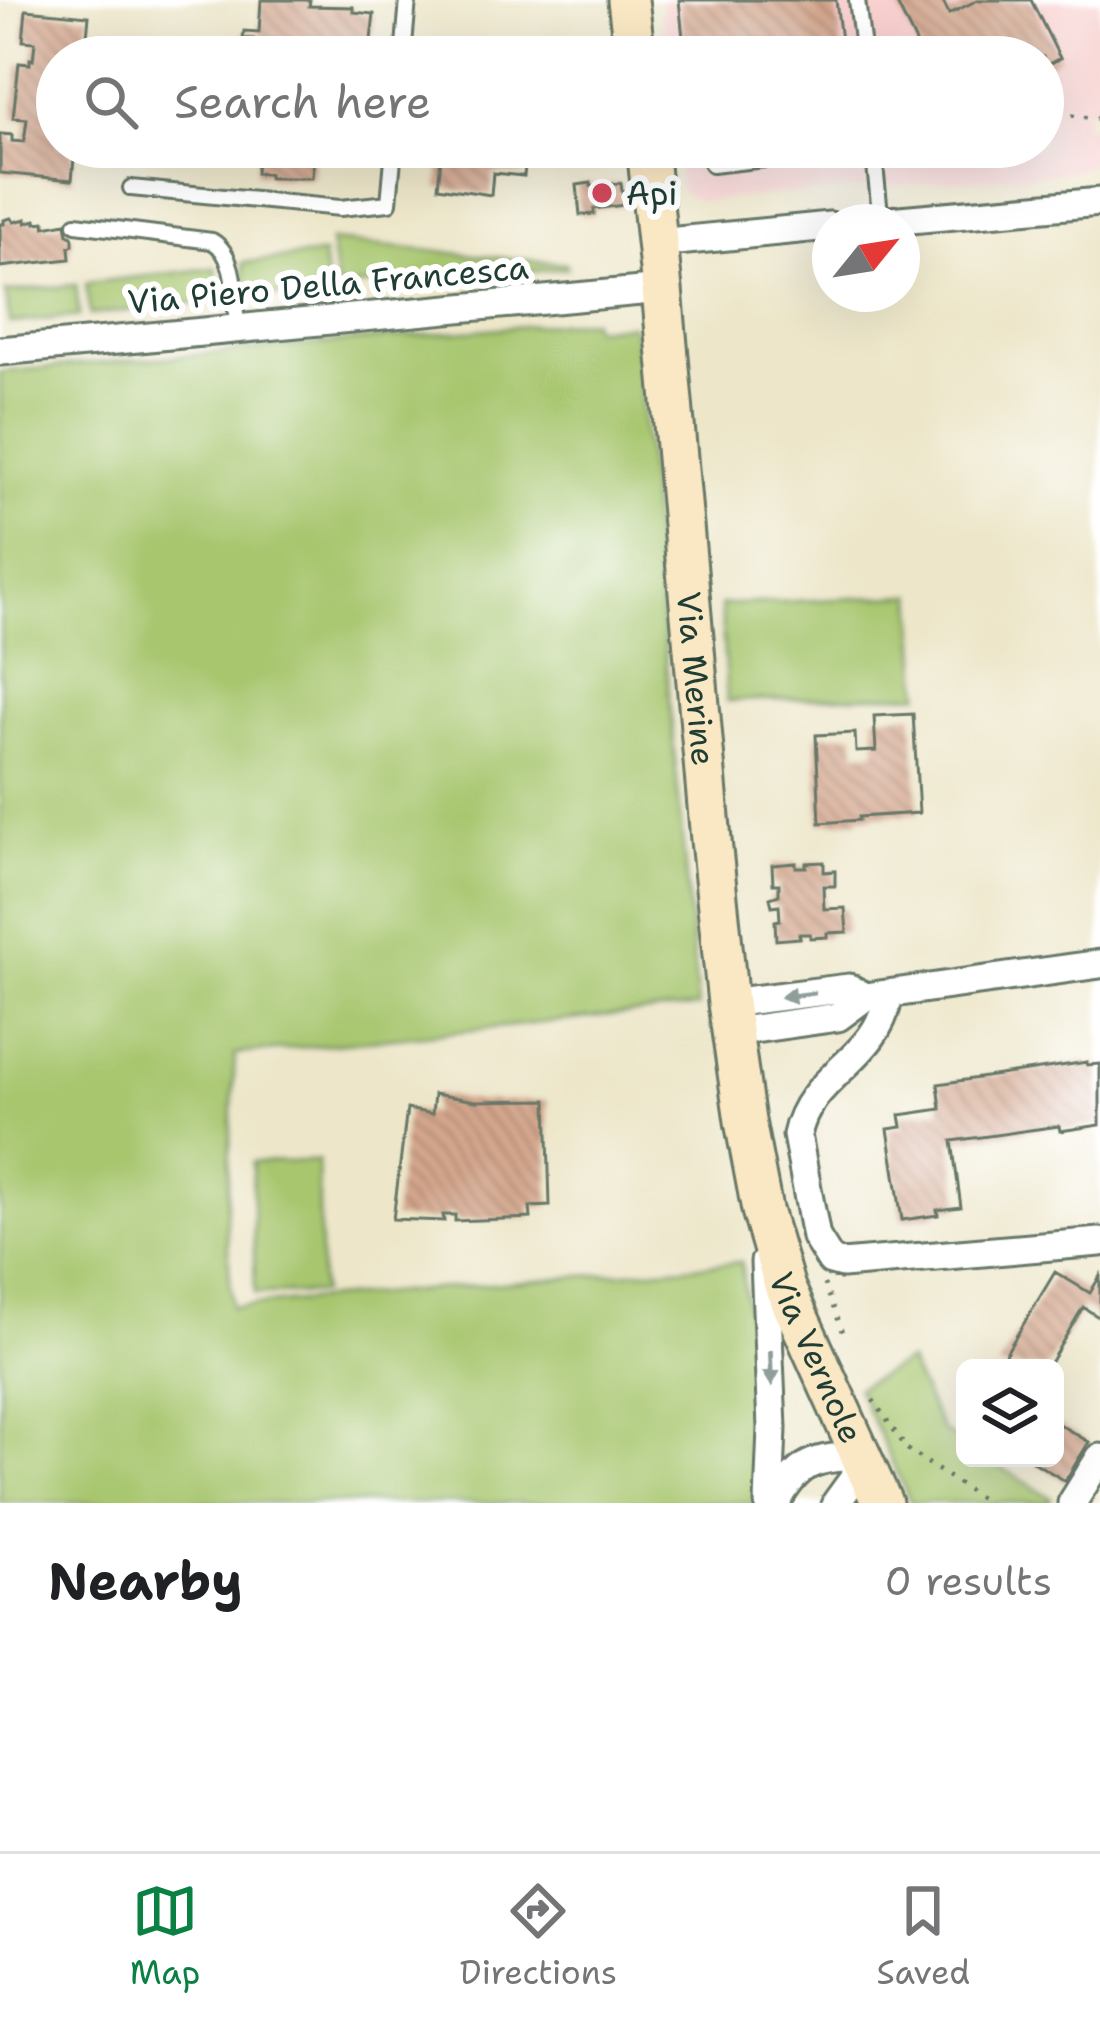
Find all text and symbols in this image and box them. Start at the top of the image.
search box [36,36,1064,168]
icon: search [78,69,144,135]
text: Search here [174,72,431,132]
place label: Api [626,171,678,216]
marker: Api [589,180,615,206]
north arrow [812,204,920,312]
street label: Via Piero Della Francesca [126,245,531,324]
street label: Via Merine [666,590,726,768]
one-way arrow [779,985,816,1004]
street label: Via Vernole [758,1267,874,1450]
one-way arrow [761,1350,780,1388]
map controls [956,1359,1064,1467]
button: layers [956,1359,1064,1467]
text: Nearby [48,1547,243,1615]
text: 0 results [885,1555,1052,1607]
tab: Map [130,1878,200,1995]
tab: Directions [460,1878,617,1995]
tab: Saved [877,1878,970,1995]

